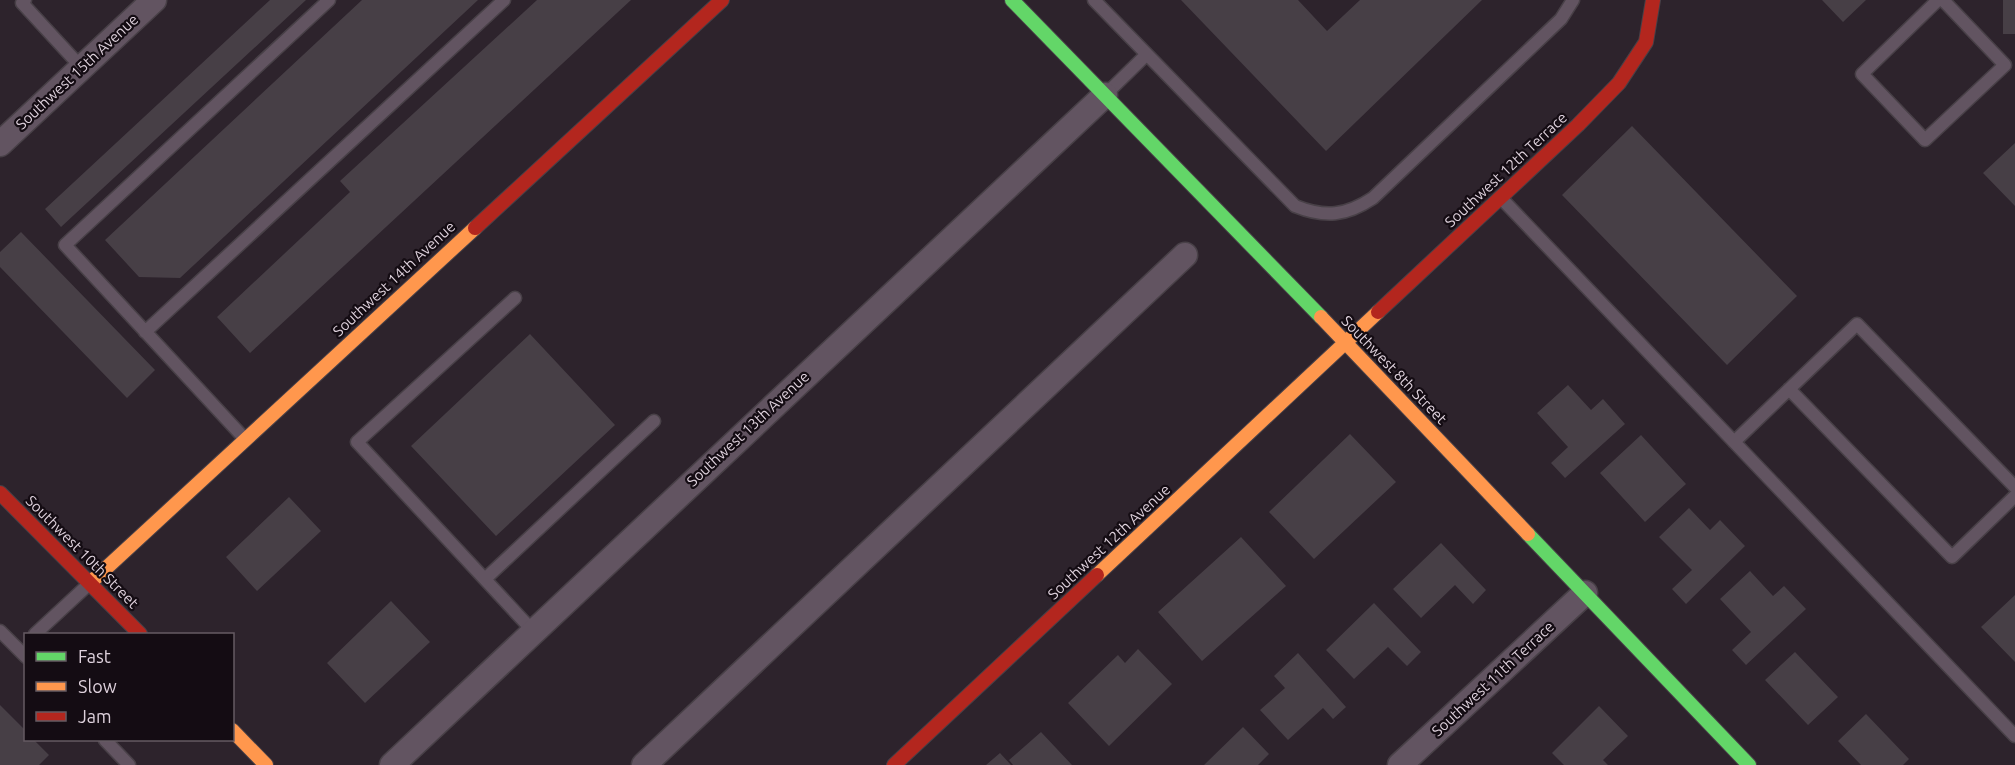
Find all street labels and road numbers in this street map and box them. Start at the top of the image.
street label: Southwest 15th Avenue [12,11,141,133]
street label: Southwest 12th Terrace [1441,109,1570,231]
street label: Southwest 14th Avenue [329,218,458,340]
street label: Southwest 8th Street [1338,312,1450,427]
street label: Southwest 13th Avenue [683,368,812,490]
street label: Southwest 12th Avenue [1044,481,1173,603]
street label: Southwest 10th Street [23,492,142,611]
street label: Southwest 11th Terrace [1428,618,1557,740]

